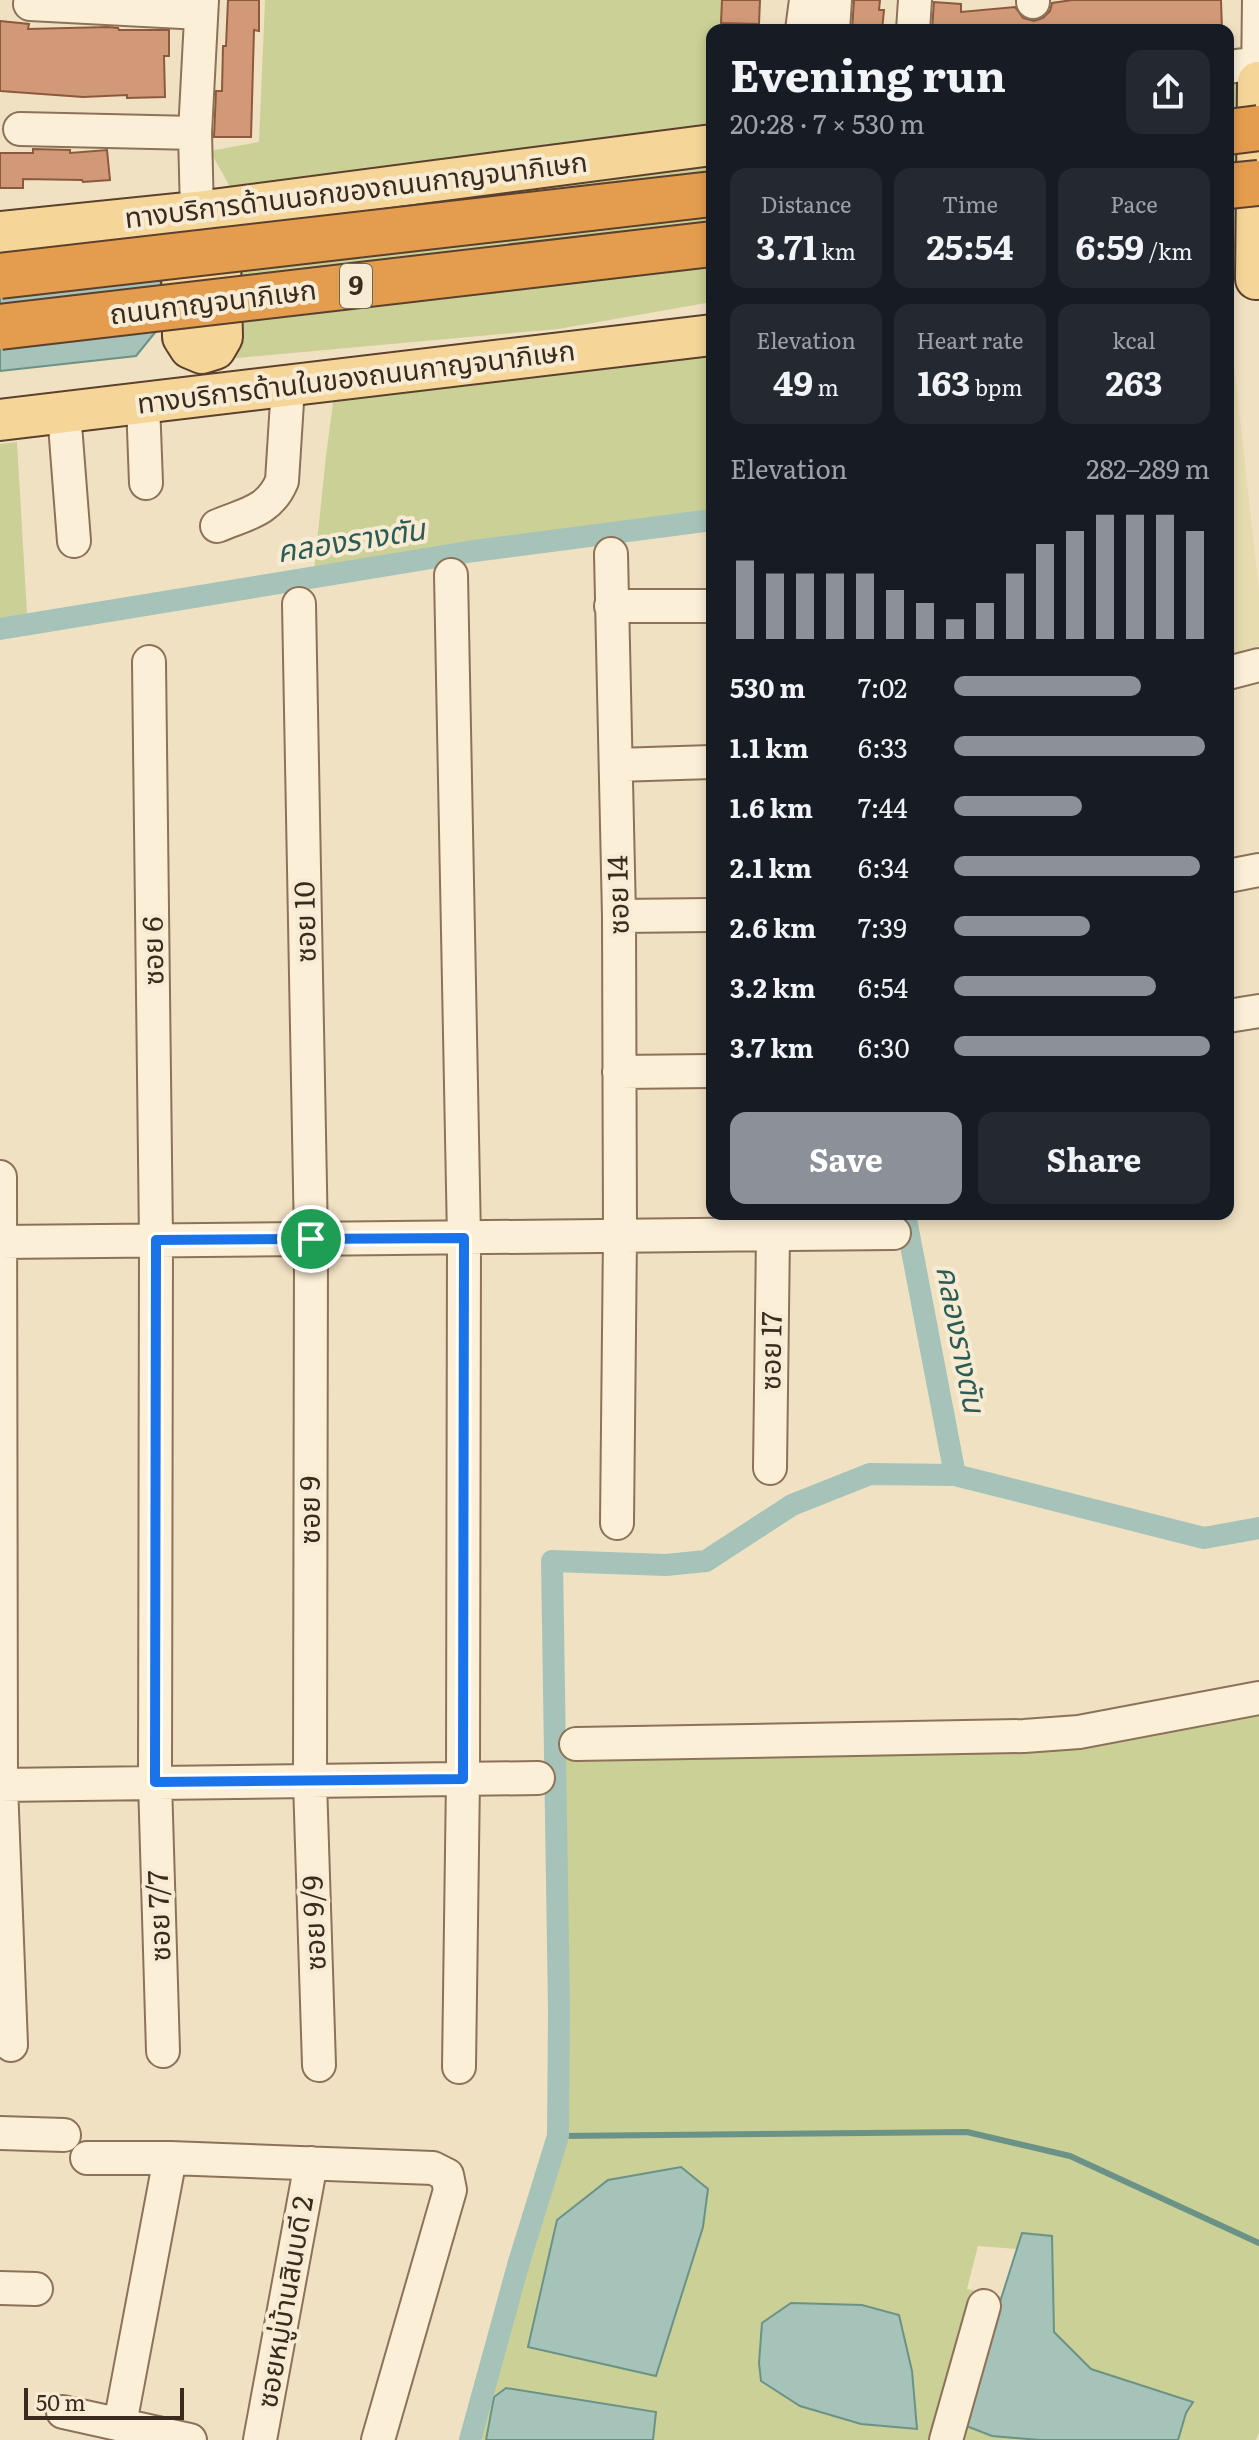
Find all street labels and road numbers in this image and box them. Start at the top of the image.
street label: ทางบริการด้านนอกของถนนกาญจนาภิเษก [122,139,590,237]
road number: 9 [340,264,372,308]
street label: ถนนกาญจนาภิเษก [107,267,318,334]
street label: ทางบริการด้านในของถนนกาญจนาภิเษก [134,327,577,423]
street label: ซอย 14 [594,855,638,935]
street label: ซอย 10 [281,881,325,963]
street label: ซอย 6 [129,916,173,986]
street label: ซอย 17 [747,1311,791,1391]
street label: ซอย 9 [287,1476,329,1544]
street label: ซอย 7/7 [134,1870,180,1963]
street label: ซอย 9/9 [289,1875,335,1971]
street label: ซอยหมู่บ้านสินบดี 2 [244,2192,322,2411]

